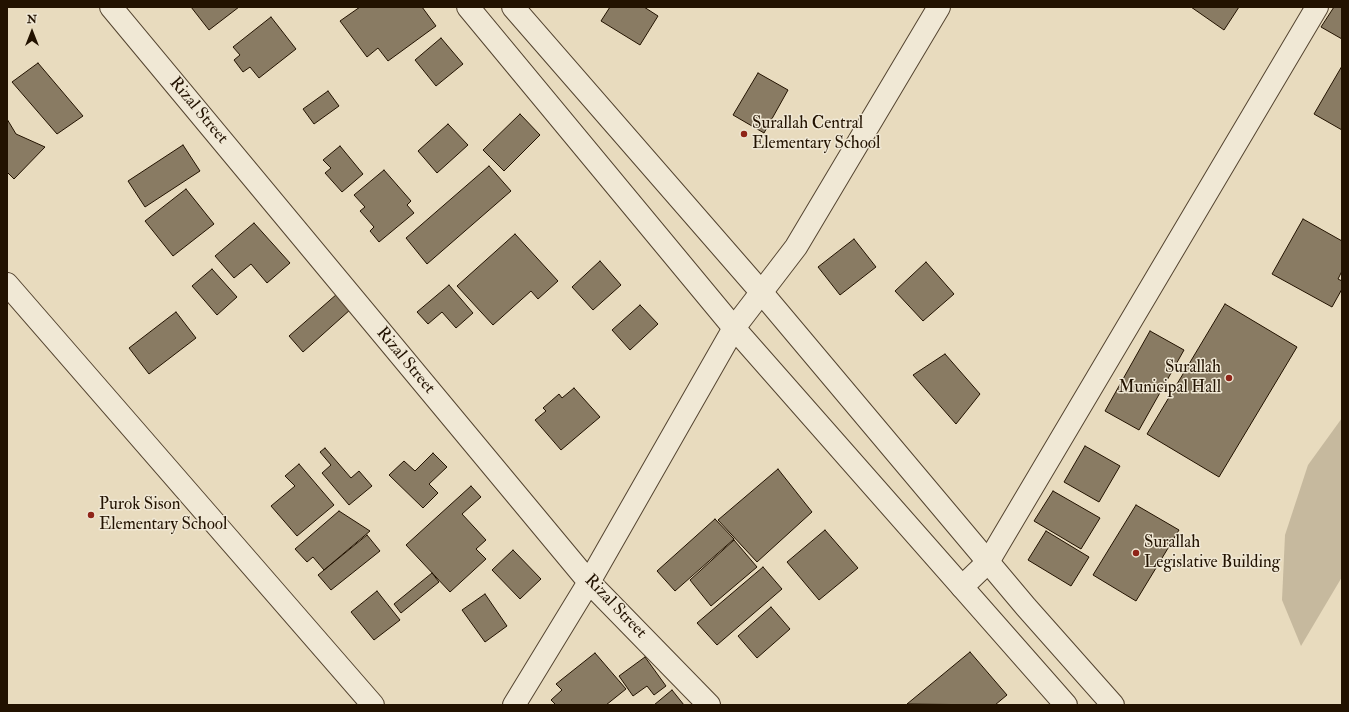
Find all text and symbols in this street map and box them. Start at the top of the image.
north arrow [12,12,52,52]
text: N [27,13,37,26]
street label: Rizal Street [164,73,232,149]
place label: Surallah Central Elementary School [752,114,880,154]
marker: Surallah Central Elementary School [739,129,749,139]
street label: Rizal Street [371,323,439,399]
place label: Surallah Municipal Hall [1118,358,1221,398]
marker: Surallah Municipal Hall [1224,373,1234,383]
place label: Purok Sison Elementary School [99,495,227,535]
marker: Purok Sison Elementary School [86,510,96,520]
place label: Surallah Legislative Building [1144,533,1280,573]
marker: Surallah Legislative Building [1131,548,1141,558]
street label: Rizal Street [580,571,650,643]

